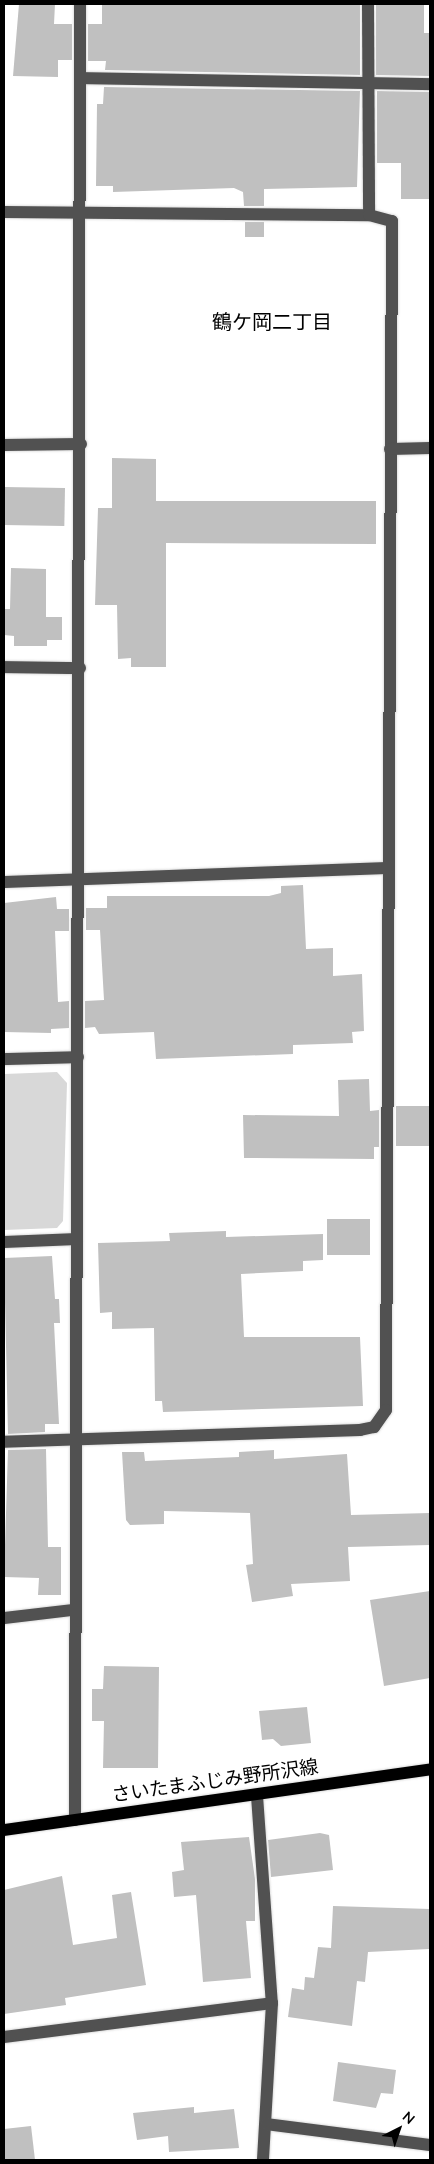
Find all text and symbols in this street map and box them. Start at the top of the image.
district label: 鶴ケ岡二丁目 [212,309,332,333]
street label: さいたまふじみ野所沢線 [110,1755,320,1807]
north arrow [374,2104,424,2154]
text: N [399,2107,419,2128]

